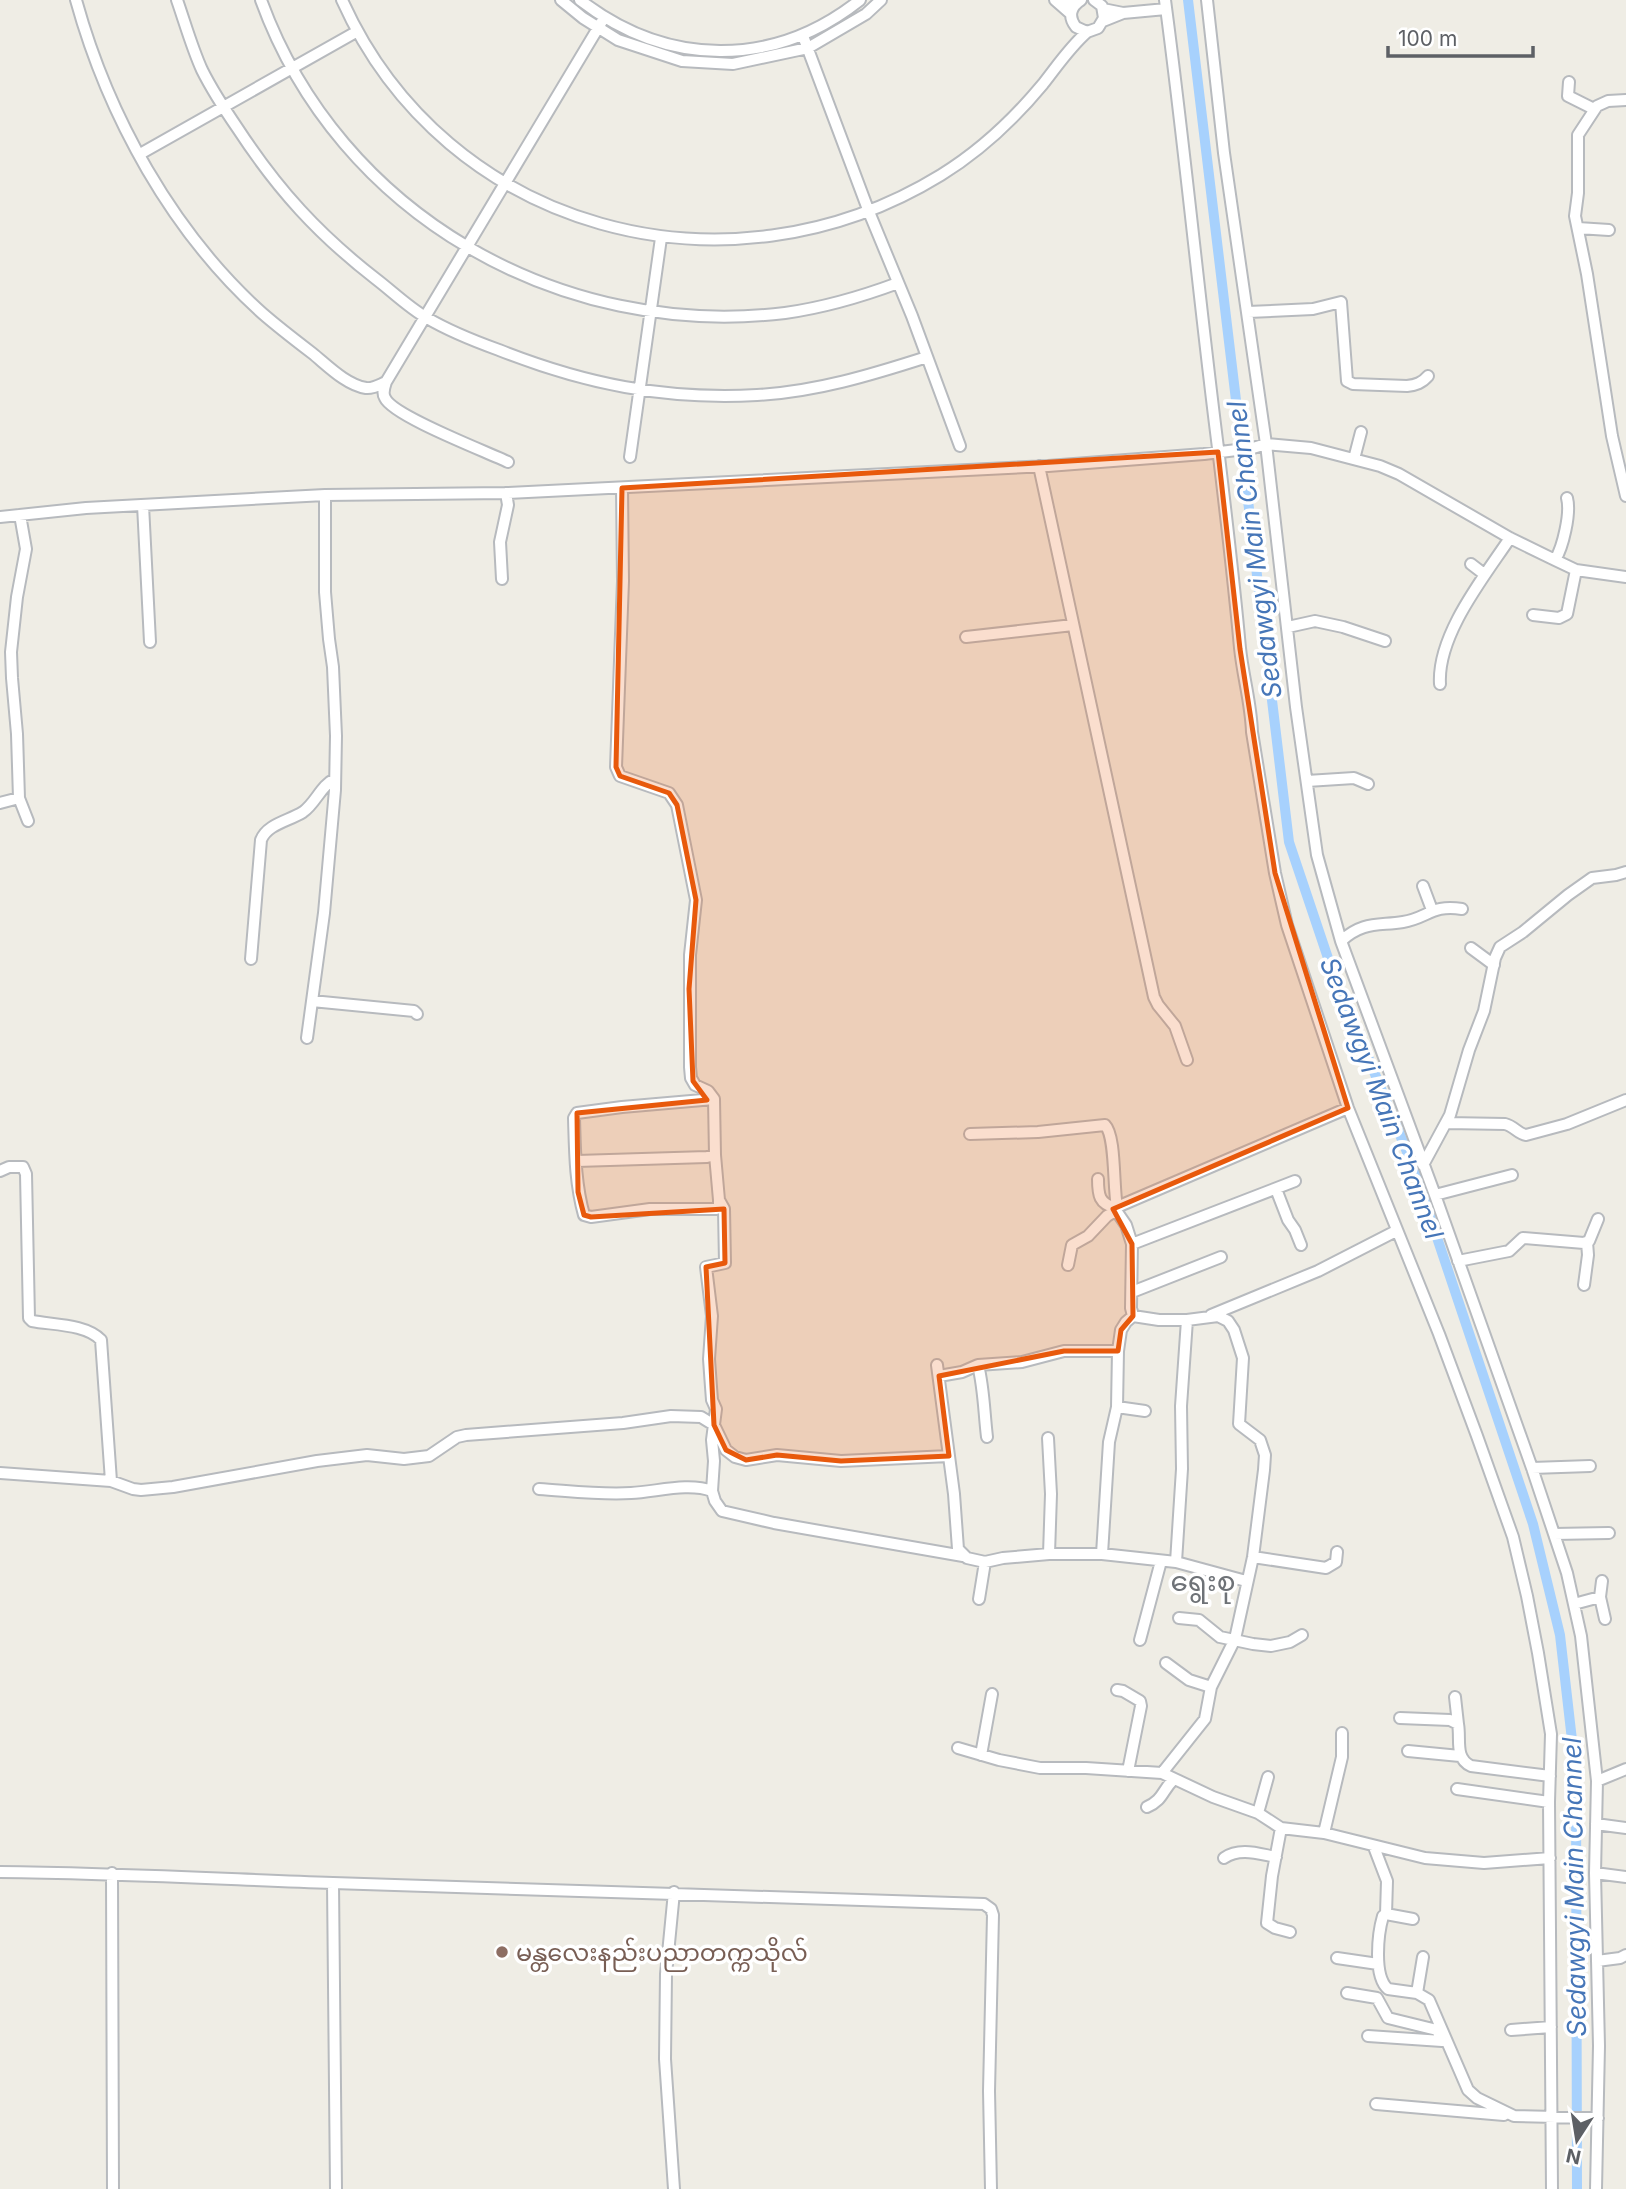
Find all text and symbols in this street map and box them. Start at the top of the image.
scale bar [1388,14,1533,58]
text: 100 m [1398,26,1457,51]
water label: Sedawgyi Main Channel [1220,399,1288,700]
water label: Sedawgyi Main Channel [1314,953,1450,1244]
district label: ရွေးစု [1170,1564,1236,1604]
water label: Sedawgyi Main Channel [1556,1736,1592,2037]
place label: မန္တလေးနည်းပညာတက္ကသိုလ် [516,1937,808,1972]
marker: မန္တလေးနည်းပညာတက္ကသိုလ် [494,1944,510,1960]
north arrow [1542,2105,1612,2175]
text: N [1564,2143,1583,2169]

